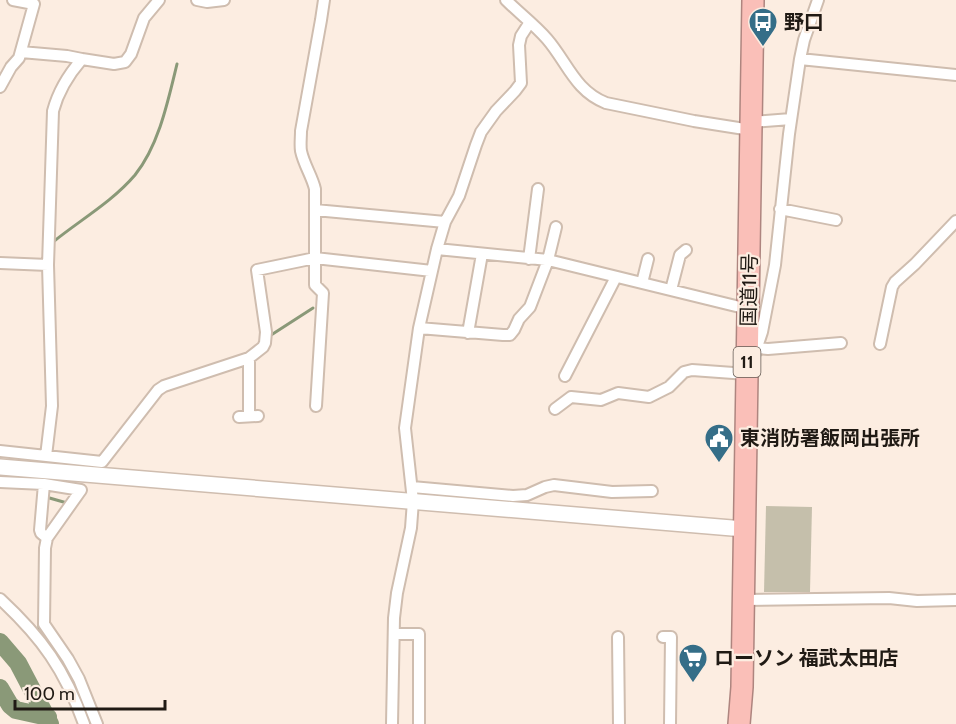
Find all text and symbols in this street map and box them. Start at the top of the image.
bus stop icon: 野口 [747,6,779,48]
place label: 野口 [784,10,824,34]
street label: 国道11号 [736,253,762,327]
road number: 11 [734,347,760,377]
public building icon: 東消防署飯岡出張所 [703,422,735,464]
place label: 東消防署飯岡出張所 [740,426,920,450]
supermarket icon: ローソン 福武太田店 [677,642,709,684]
place label: ローソン 福武太田店 [714,646,899,670]
scale bar [15,673,165,711]
text: 100 m [24,683,75,705]

